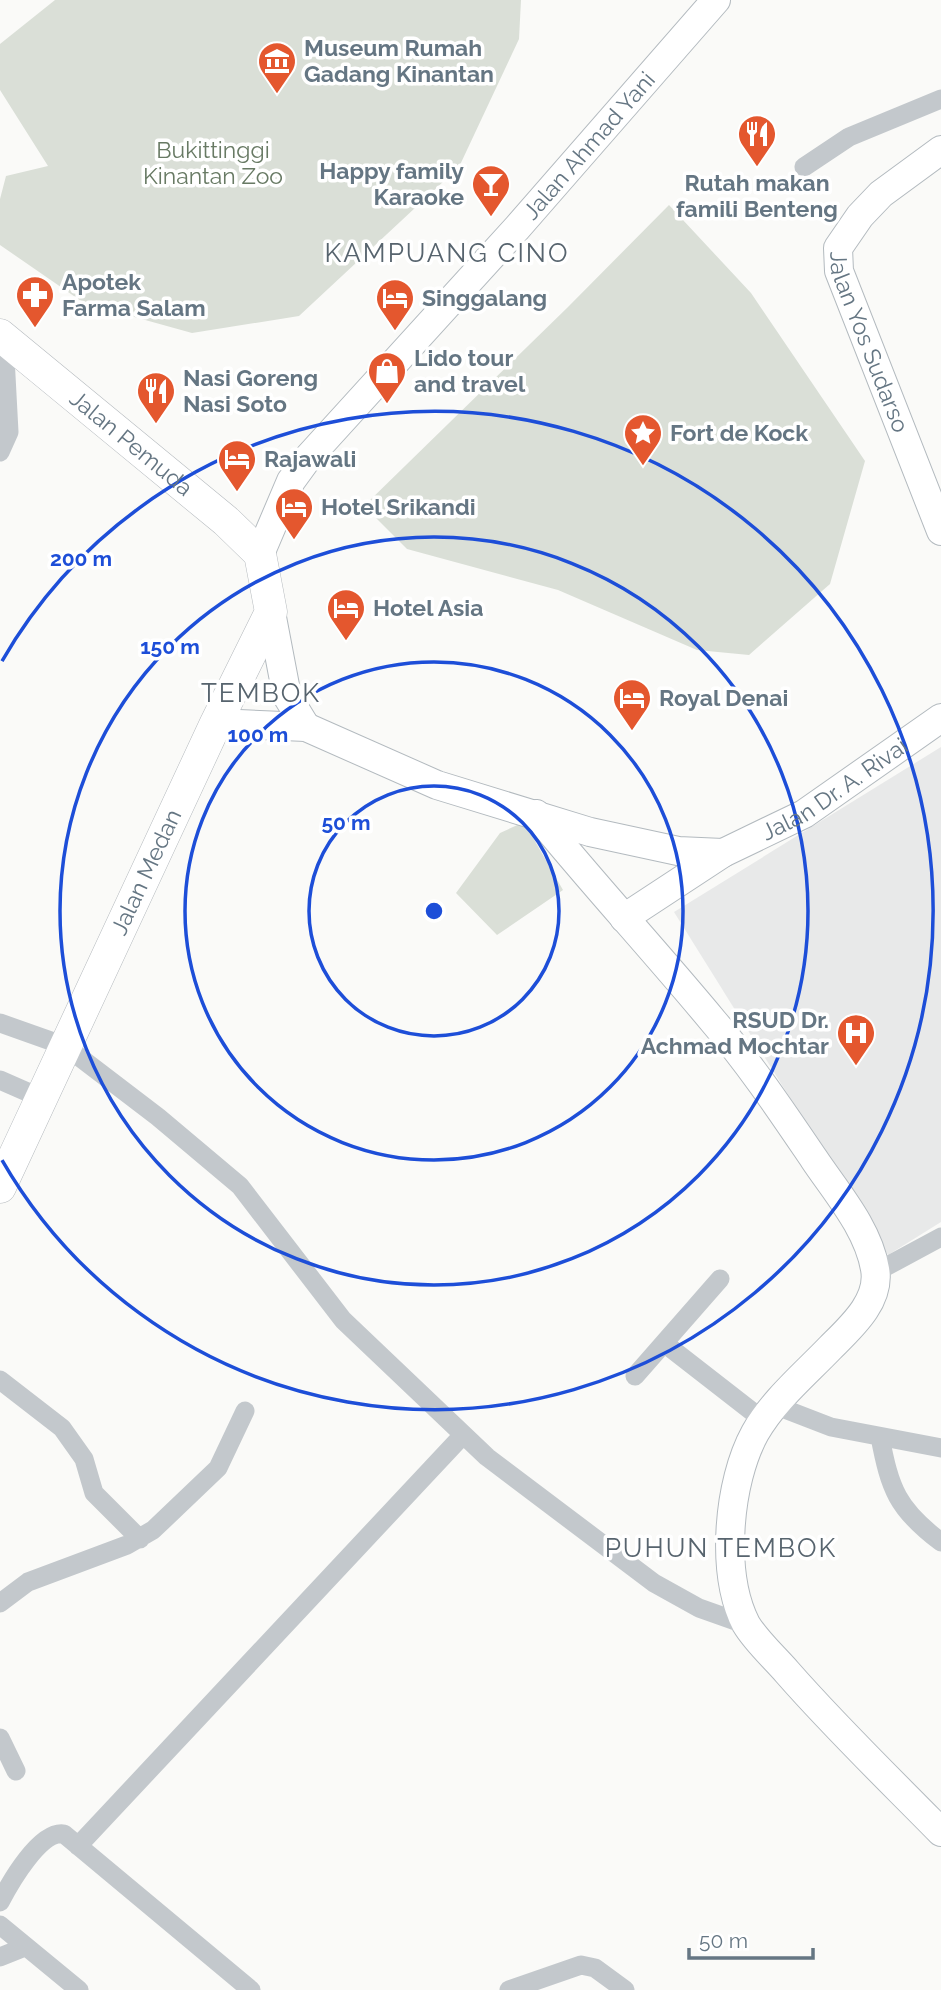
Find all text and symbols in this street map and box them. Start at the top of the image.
place label: Museum Rumah Gadang Kinantan [304,34,494,87]
museum icon: Museum Rumah Gadang Kinantan [256,40,298,95]
street label: Jalan Ahmad Yani [517,66,660,225]
restaurant icon: Rutah makan famili Benteng [736,113,778,168]
park label: Bukittinggi Kinantan Zoo [143,136,283,189]
place label: Happy family Karaoke [319,157,464,210]
bar icon: Happy family Karaoke [470,163,512,218]
place label: Rutah makan famili Benteng [676,169,838,222]
district label: KAMPUANG CINO [325,238,569,268]
street label: Jalan Yos Sudarso [825,251,915,436]
place label: Apotek Farma Salam [62,268,206,321]
pharmacy icon: Apotek Farma Salam [14,274,56,329]
hotel icon: Singgalang [374,277,416,332]
place label: Singgalang [422,284,547,311]
place label: Lido tour and travel [414,344,526,397]
shop icon: Lido tour and travel [366,350,408,405]
place label: Nasi Goreng Nasi Soto [183,364,318,417]
restaurant icon: Nasi Goreng Nasi Soto [135,370,177,425]
street label: Jalan Pemuda [65,384,198,501]
place icon: Fort de Kock [622,412,664,467]
place label: Fort de Kock [670,419,808,446]
hotel icon: Rajawali [216,438,258,493]
place label: Rajawali [264,445,356,472]
hotel icon: Hotel Srikandi [273,486,315,541]
place label: Hotel Srikandi [321,493,476,520]
text: 200 m [50,546,112,571]
hotel icon: Hotel Asia [325,587,367,642]
place label: Hotel Asia [373,594,483,621]
text: 150 m [140,634,200,659]
hotel icon: Royal Denai [611,677,653,732]
district label: TEMBOK [201,678,321,708]
place label: Royal Denai [659,684,788,711]
text: 100 m [228,722,288,747]
street label: Jalan Dr. A. Rivai [757,732,912,846]
street label: Jalan Medan [105,805,186,939]
text: 50 m [321,810,371,835]
centre of rings [422,899,446,923]
place label: RSUD Dr. Achmad Mochtar [641,1006,829,1059]
hospital icon: RSUD Dr. Achmad Mochtar [835,1012,877,1067]
district label: PUHUN TEMBOK [605,1533,837,1563]
scale bar [689,1916,813,1960]
text: 50 m [699,1928,748,1953]

